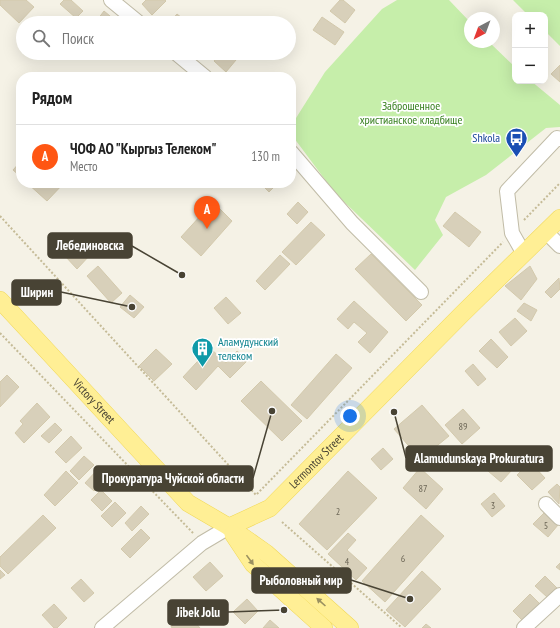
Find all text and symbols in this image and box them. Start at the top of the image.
north arrow [464,12,500,48]
map controls [512,12,548,84]
button: + [512,12,548,48]
search box [16,16,296,60]
icon: search [30,27,52,49]
text: Поиск [62,29,94,48]
button: − [512,48,548,84]
text: Рядом [32,87,72,109]
park label: Заброшенное христианское кладбище [360,98,462,127]
bus stop icon: Shkola [503,125,529,158]
place label: Shkola [472,130,500,145]
text: ЧОФ АО "Кыргыз Телеком" [70,139,217,158]
text: A [42,148,48,165]
text: 130 m [251,148,280,165]
text: Место [70,158,98,175]
pin: A [194,196,220,229]
callout: Лебединовска [48,233,132,258]
text: Лебединовска [55,237,124,254]
callout: Ширин [12,280,61,305]
text: Ширин [21,284,53,301]
place label: Аламудунский телеком [218,334,278,363]
building icon: Аламудунский телеком [190,336,216,369]
street label: Victory Street [69,375,119,427]
your location [340,406,360,426]
house number: 89 [459,420,468,433]
street label: Lermontov Street [286,430,347,491]
callout: Alamudunskaya Prokuratura [406,446,552,471]
text: Alamudunskaya Prokuratura [413,450,544,467]
callout: Прокуратура Чуйской области [94,466,253,491]
text: Прокуратура Чуйской области [102,470,244,487]
house number: 87 [419,482,428,495]
house number: 3 [491,499,495,512]
house number: 2 [336,505,340,518]
house number: 5 [544,519,548,532]
house number: 6 [401,552,406,565]
one-way arrow [246,555,254,565]
house number: 4 [345,555,350,568]
callout: Рыболовный мир [252,568,351,593]
text: Рыболовный мир [260,572,343,589]
one-way arrow [316,597,326,607]
callout: Jibek Jolu [168,600,228,625]
text: Jibek Jolu [175,604,220,621]

